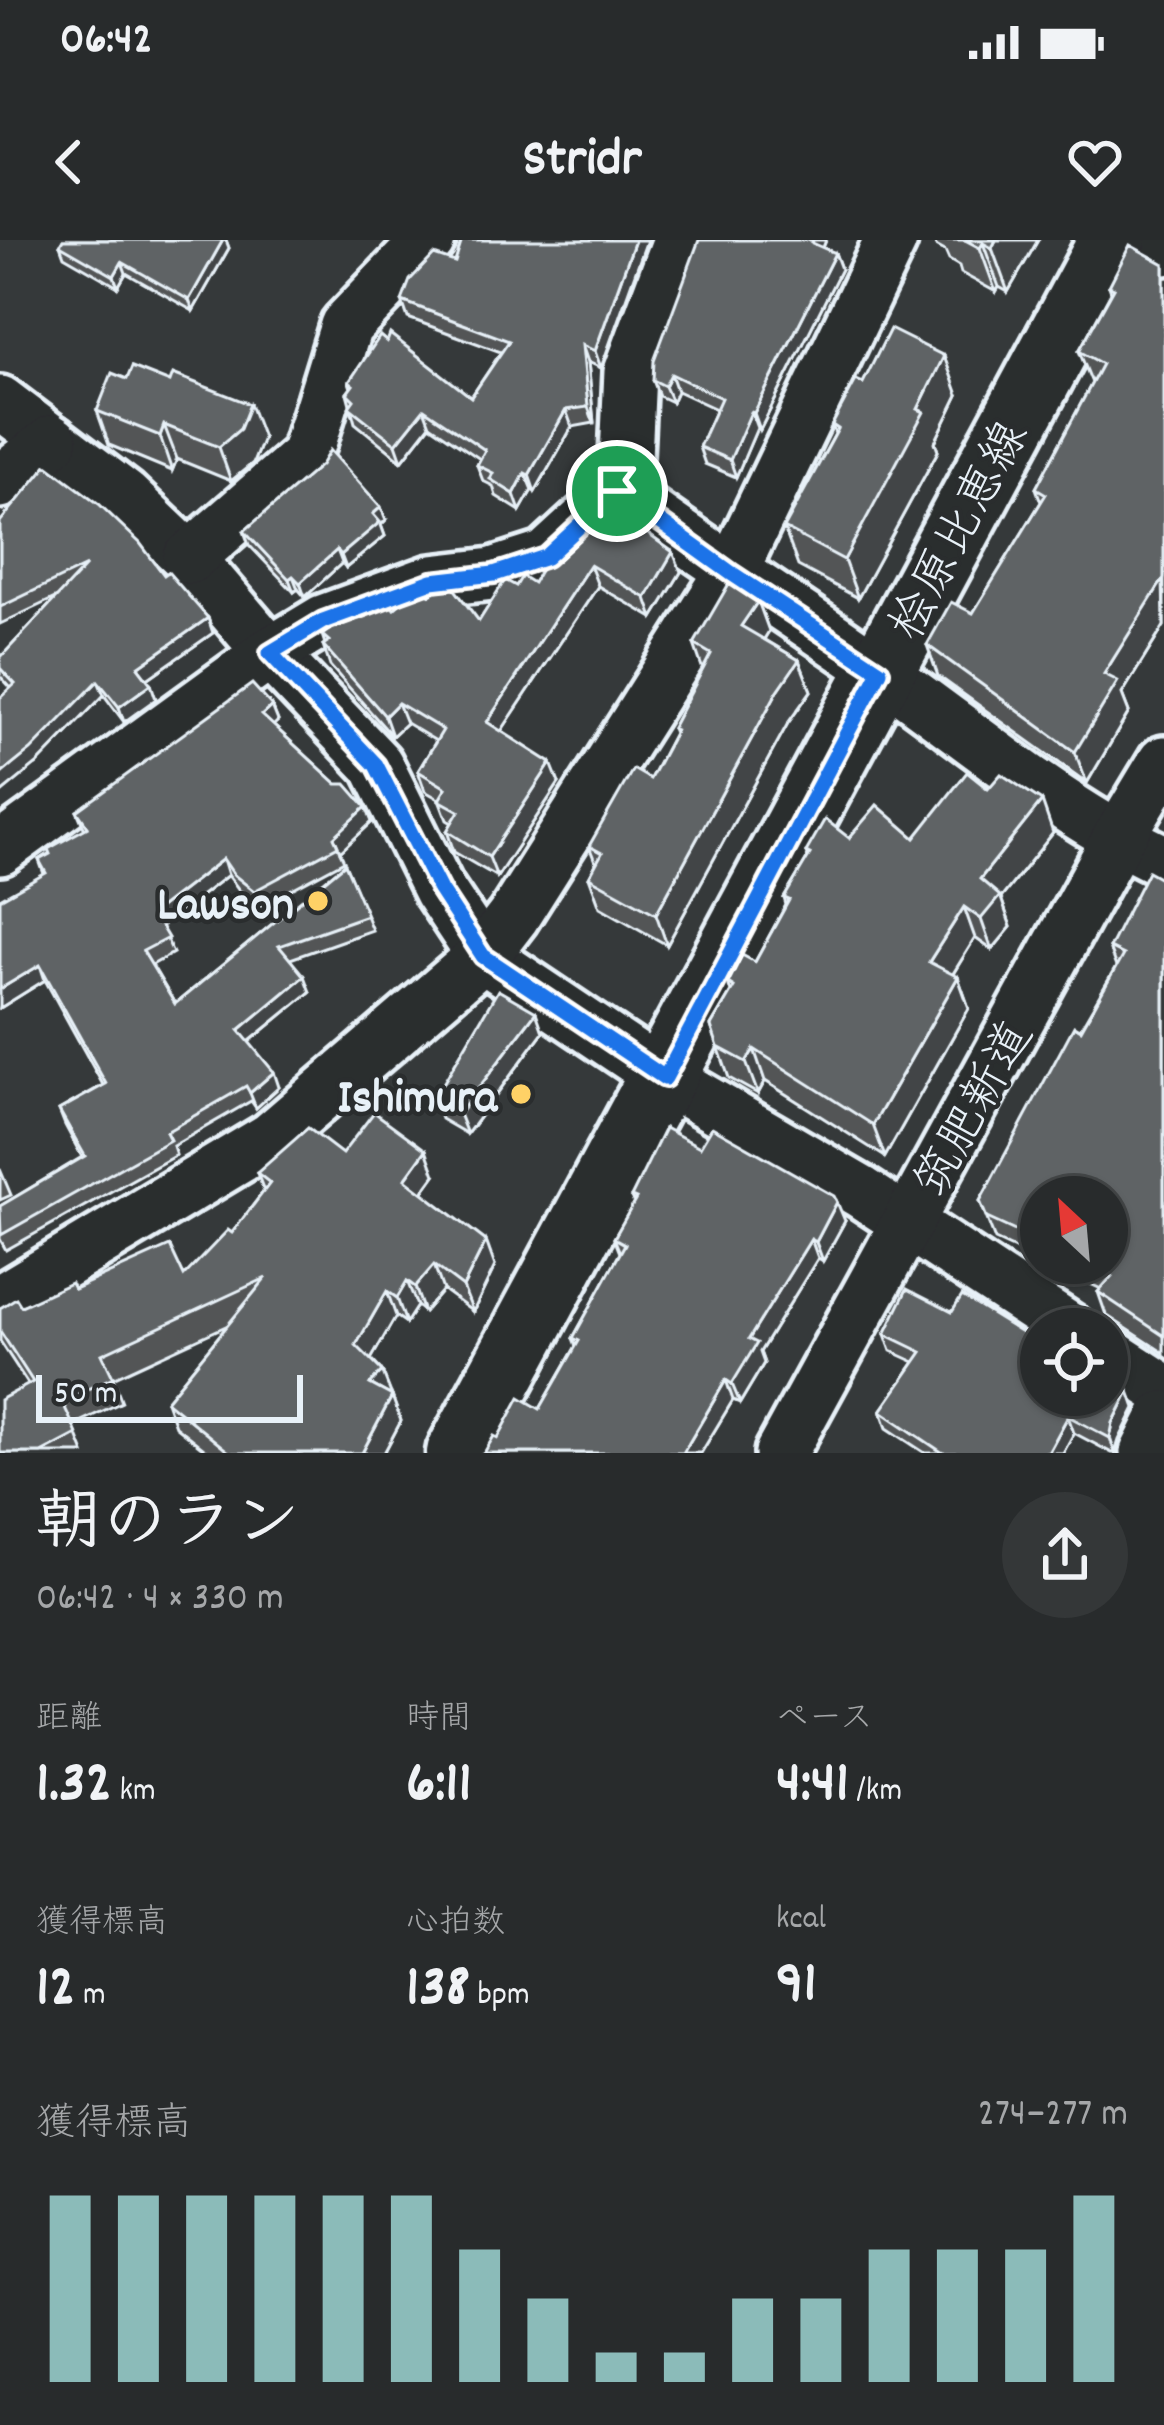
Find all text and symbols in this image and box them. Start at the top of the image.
text: 06:42 [60,10,152,74]
text: Stridr [522,124,642,201]
icon: back [36,129,102,195]
icon: heart [1062,129,1128,195]
street label: 桧原比恵線 [876,410,1049,655]
pin [566,440,668,542]
icon: arrive [584,458,650,524]
place label: Lawson [157,874,294,943]
marker: Lawson [305,888,331,914]
street label: 筑肥新道 [901,1010,1054,1211]
place label: Ishimura [337,1067,498,1136]
marker: Ishimura [508,1081,534,1107]
north arrow [1020,1176,1128,1284]
map controls [1020,1176,1128,1416]
button: locate [1020,1308,1128,1416]
scale bar [36,1369,303,1422]
text: 50 m [54,1372,118,1419]
text: 朝のラン [36,1481,300,1575]
button: share [1002,1492,1128,1618]
text: 06:42 · 4 × 330 m [36,1573,284,1628]
text: 距離 [36,1697,102,1744]
text: 時間 [406,1697,472,1744]
text: ペース [776,1697,873,1744]
text: 1.32 [36,1744,112,1830]
text: 6:11 [406,1744,472,1830]
text: 4:41 [776,1744,849,1830]
text: km [112,1769,156,1816]
text: /km [849,1769,902,1816]
text: kcal [776,1897,826,1944]
text: 獲得標高 [36,1901,168,1948]
text: 心拍数 [406,1901,505,1948]
text: 91 [776,1944,817,2030]
text: 12 [36,1948,75,2034]
text: 138 [406,1948,470,2034]
text: m [75,1973,106,2020]
text: bpm [470,1973,530,2020]
text: 274–277 m [978,2089,1128,2144]
text: 獲得標高 [36,2099,192,2154]

